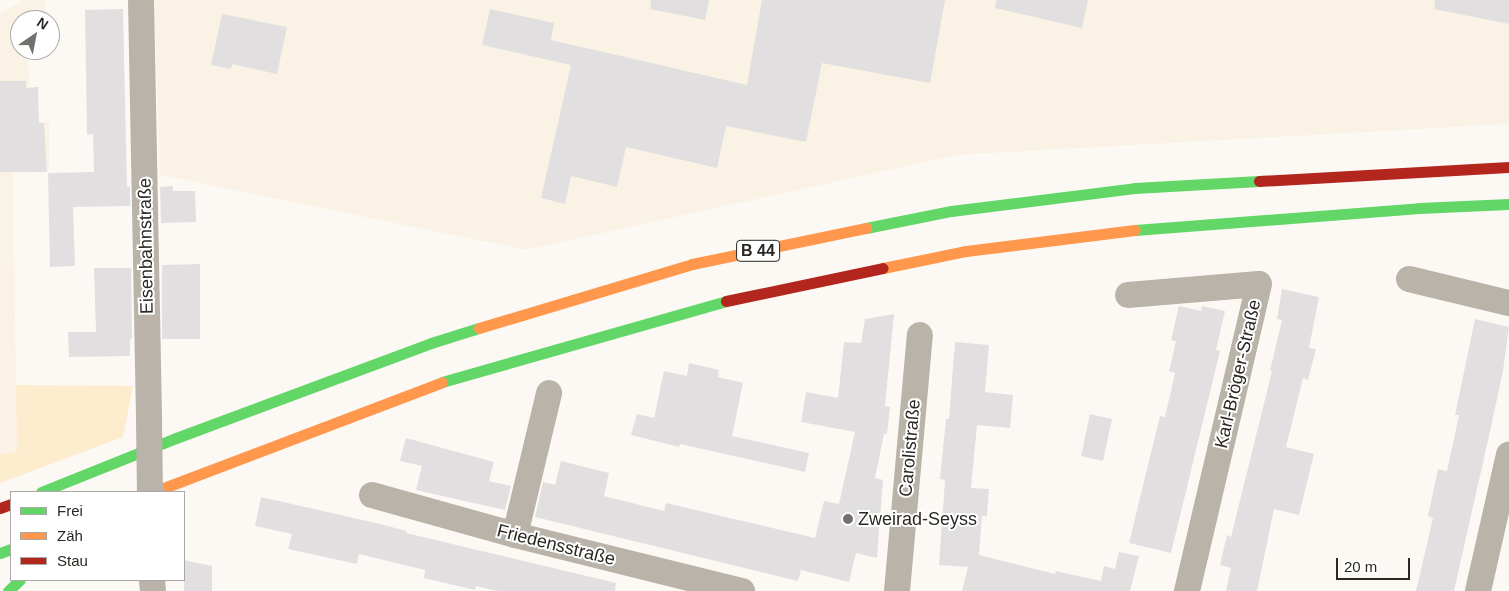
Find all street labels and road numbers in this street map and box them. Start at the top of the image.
street label: Eisenbahnstraße [134,178,158,314]
road number: B 44 [736,238,780,264]
street label: Karl-Bröger-Straße [1210,297,1266,451]
street label: Carolistraße [895,398,925,498]
street label: Friedensstraße [495,520,617,570]

